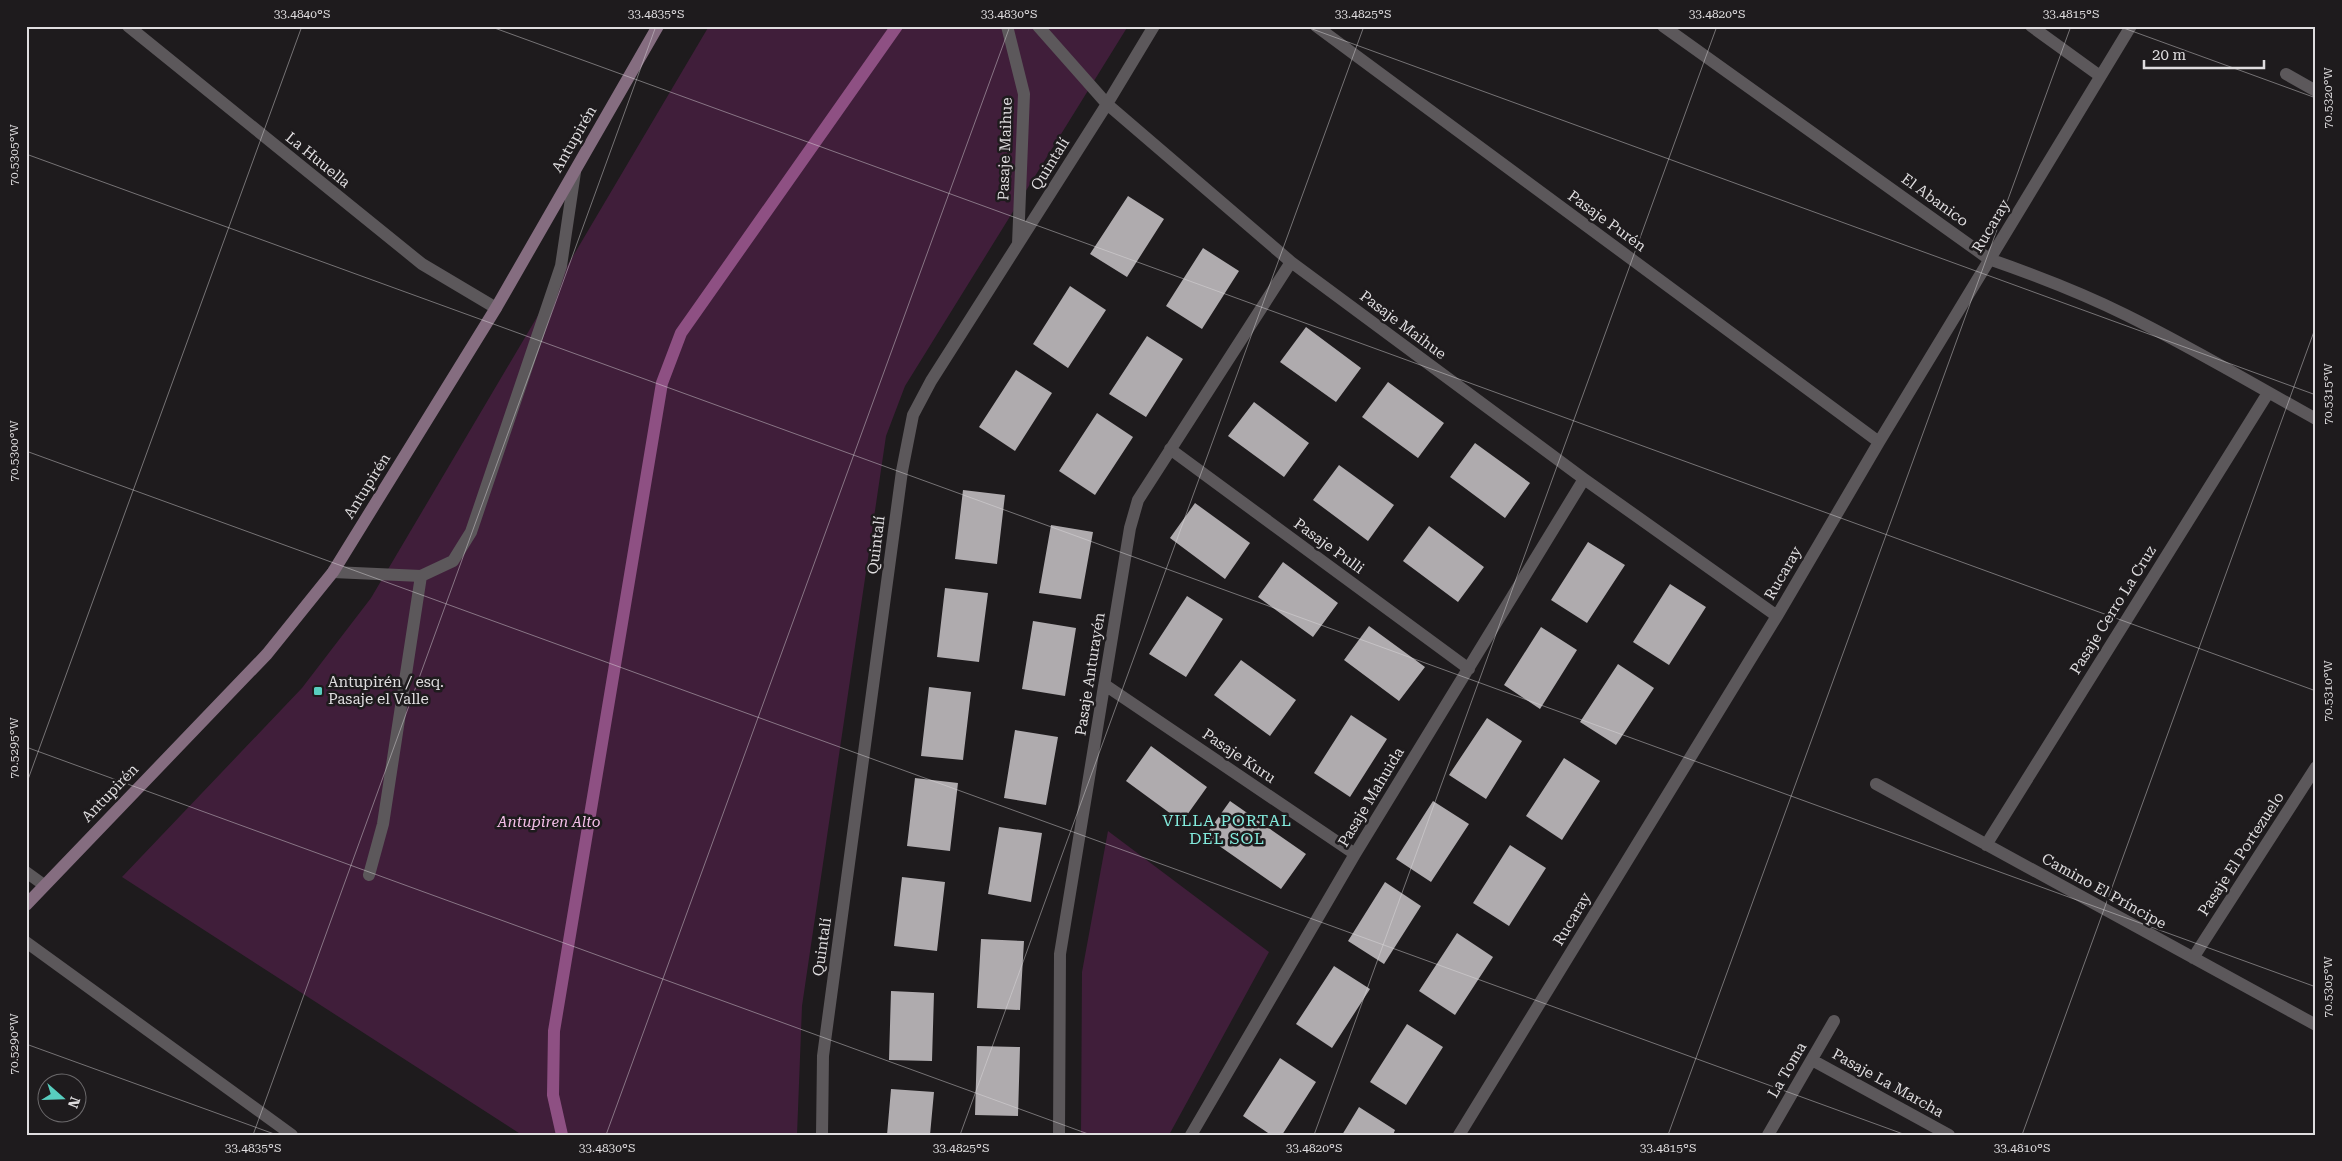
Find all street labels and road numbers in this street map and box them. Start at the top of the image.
street label: Pasaje Maihue [994,97,1016,201]
street label: Antupirén [548,102,600,175]
street label: La Huuella [282,128,354,192]
street label: Quintalí [1027,134,1073,194]
street label: El Abanico [1898,170,1972,230]
street label: Pasaje Purén [1564,187,1650,256]
street label: Rucaray [1968,196,2014,256]
street label: Pasaje Maihue [1356,287,1450,363]
street label: Antupirén [340,450,394,522]
street label: Quintalí [863,515,889,575]
street label: Pasaje Pulli [1290,515,1368,578]
street label: Pasaje Cerro La Cruz [2066,542,2160,678]
street label: Rucaray [1761,543,1806,603]
street label: Pasaje Anturayén [1071,611,1109,737]
street label: Pasaje Kuru [1199,725,1280,787]
street label: Pasaje Mahuida [1334,744,1408,850]
street label: Antupirén [78,760,142,826]
street label: Pasaje El Portezuelo [2194,789,2288,919]
street label: Camino El Príncipe [2039,849,2169,933]
street label: Rucaray [1549,889,1595,949]
street label: Quintalí [809,916,835,977]
street label: La Toma [1764,1039,1810,1101]
street label: Pasaje La Marcha [1829,1045,1947,1121]

